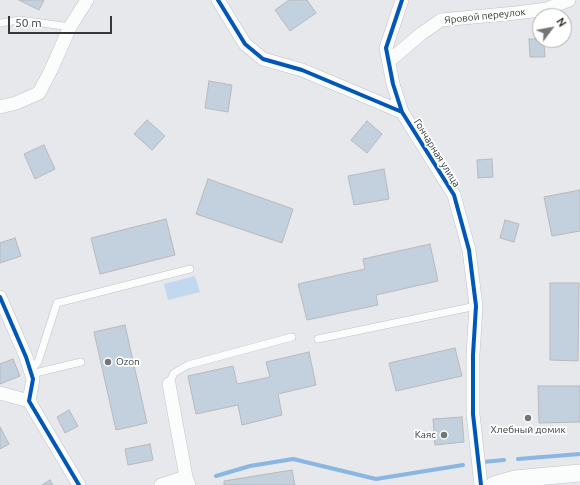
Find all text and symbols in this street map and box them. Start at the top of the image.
street label: Яровой переулок [444,6,526,26]
scale bar [10,8,114,34]
north arrow [532,8,572,48]
text: 50 m [15,16,42,29]
text: N [554,16,569,29]
street label: Гончарная улица [411,117,463,189]
place label: Ozon [116,356,140,368]
marker: Ozon [103,357,113,367]
marker: Хлебный домик [523,413,533,423]
place label: Хлебный домик [490,424,566,436]
place label: Каяс [415,429,436,441]
marker: Каяс [439,430,449,440]

